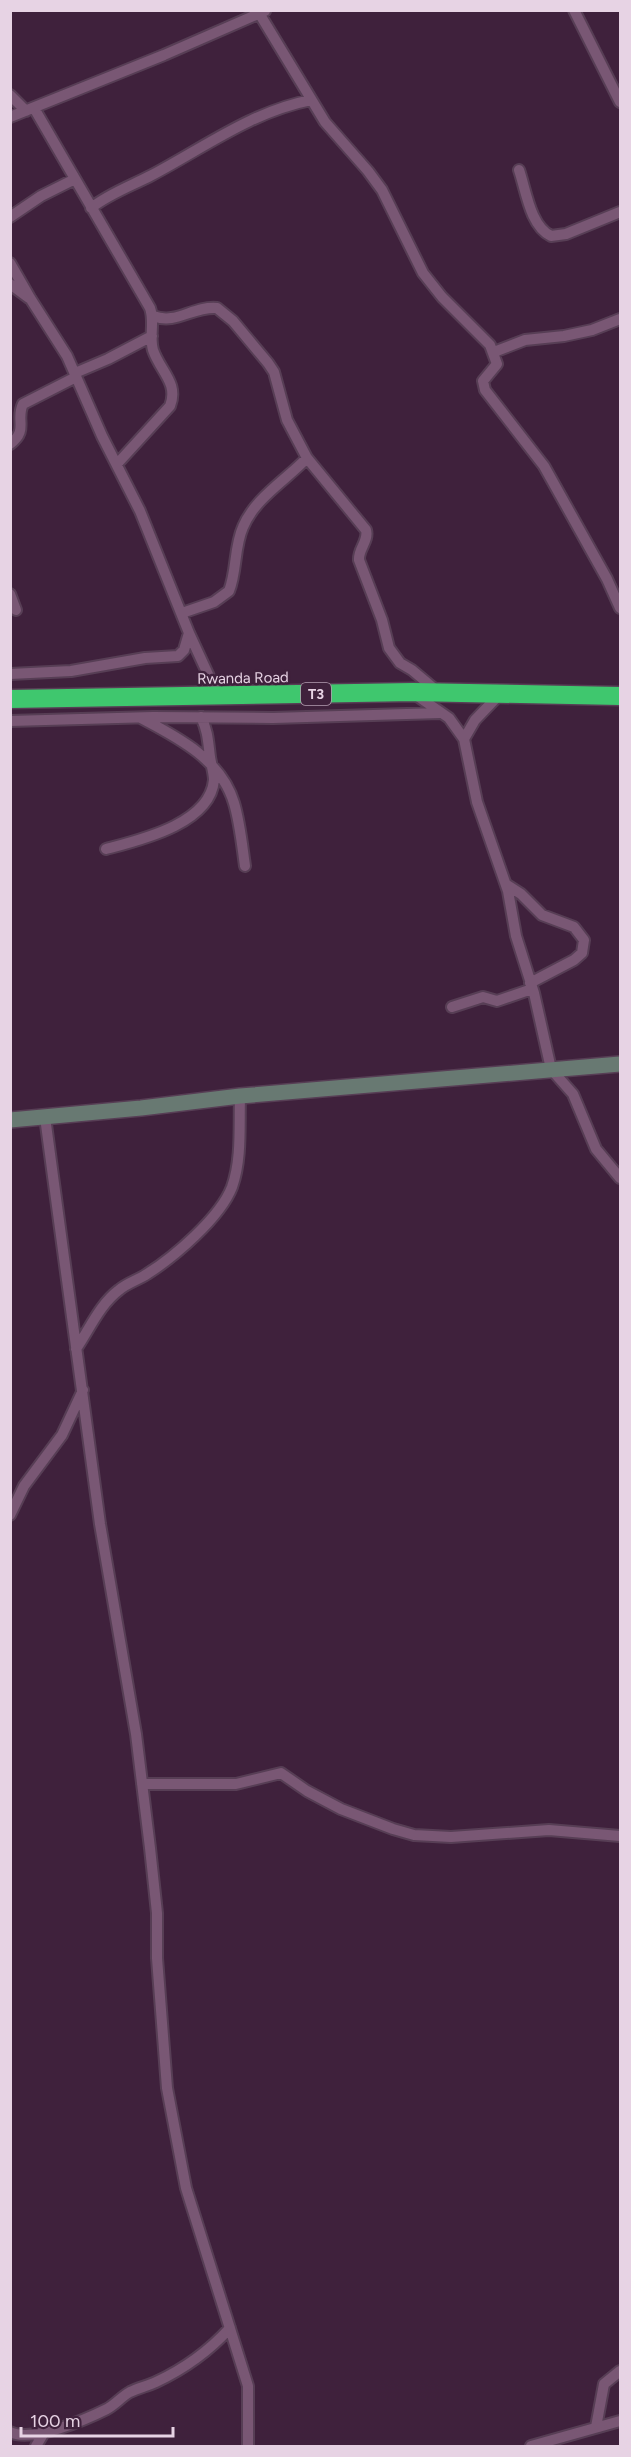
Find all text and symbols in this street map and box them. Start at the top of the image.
street label: Rwanda Road [197,668,289,688]
road number: T3 [301,683,331,705]
scale bar [21,2400,172,2438]
text: 100 m [30,2410,80,2432]

